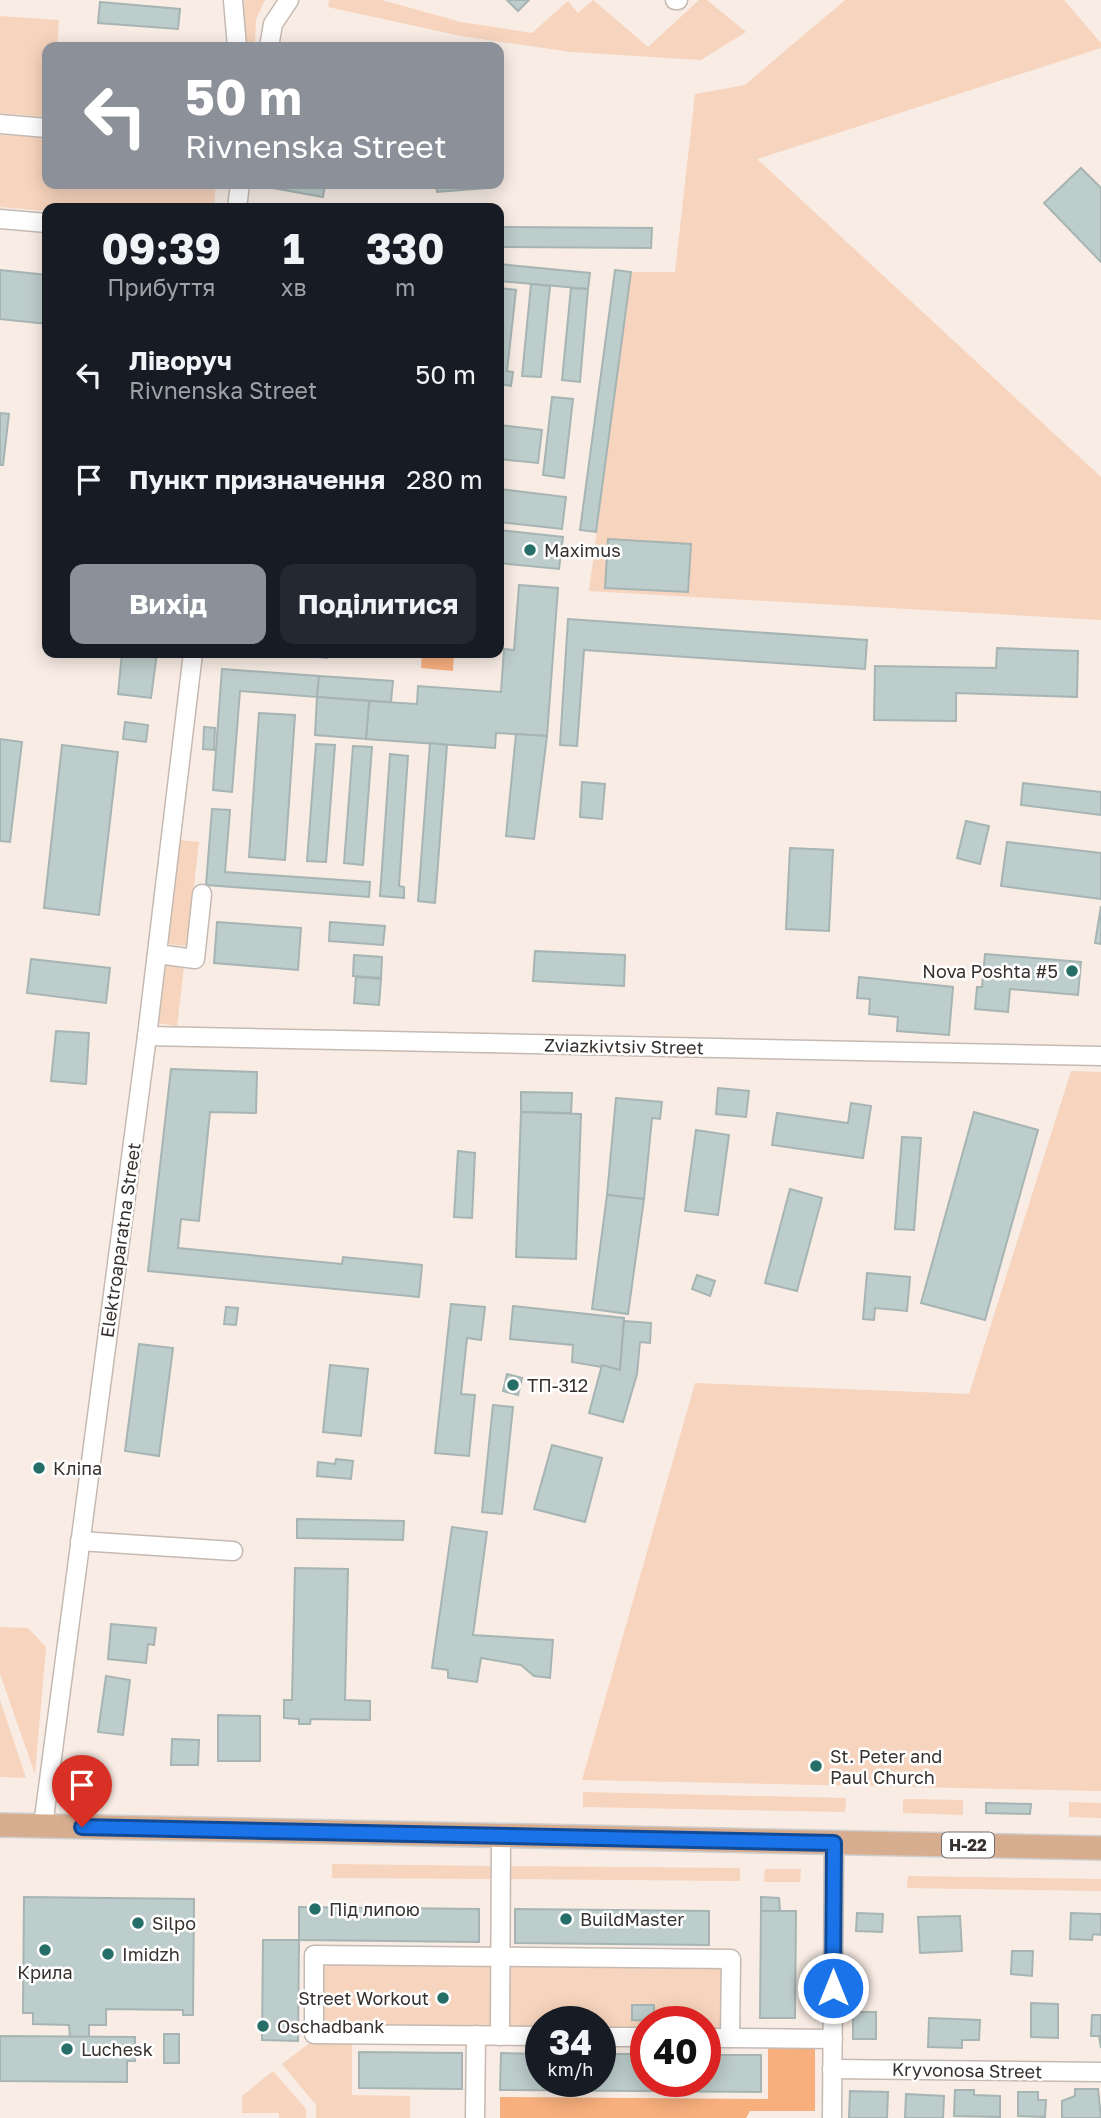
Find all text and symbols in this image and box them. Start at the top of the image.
text: 50 m [185,67,302,126]
icon: left [70,70,161,161]
text: Rivnenska Street [185,127,447,165]
text: 09:39 [102,223,221,273]
text: 1 [283,223,304,273]
text: 330 [366,223,444,273]
text: Прибуття [107,273,215,301]
text: хв [281,273,306,301]
text: m [395,273,415,301]
text: Ліворуч [129,345,232,376]
icon: left [70,356,108,394]
text: 50 m [415,359,476,390]
text: Rivnenska Street [129,376,317,404]
icon: arrive [70,461,108,499]
text: Пункт призначення [129,464,385,495]
text: 280 m [406,464,483,495]
place label: Maximus [544,539,621,561]
marker: Maximus [522,542,538,558]
button: Вихід [70,564,266,644]
button: Поділитися [280,564,476,644]
place label: Nova Poshta #5 [922,960,1058,982]
marker: Nova Poshta #5 [1064,963,1080,979]
street label: Zviazkivtsiv Street [544,1034,704,1058]
street label: Elektroaparatna Street [95,1141,145,1339]
place label: ТП-312 [527,1374,588,1396]
marker: ТП-312 [505,1377,521,1393]
place label: Кліпа [53,1457,102,1479]
marker: Кліпа [31,1460,47,1476]
place label: St. Peter and Paul Church [830,1745,942,1788]
pin [52,1755,112,1827]
marker: St. Peter and Paul Church [808,1758,824,1774]
icon: arrive [63,1766,101,1804]
road number: Н-22 [942,1832,994,1857]
place label: Під липою [329,1898,420,1920]
marker: Під липою [307,1901,323,1917]
place label: BuildMaster [580,1908,684,1930]
marker: BuildMaster [558,1911,574,1927]
place label: Silpo [152,1912,196,1934]
marker: Silpo [130,1915,146,1931]
marker: Крила [37,1942,53,1958]
place label: Imidzh [122,1943,180,1965]
marker: Imidzh [100,1946,116,1962]
position arrow [796,1951,870,2025]
place label: Крила [17,1961,73,1983]
place label: Street Workout [298,1987,429,2009]
marker: Street Workout [435,1990,451,2006]
speed limit sign: 40 [630,2006,721,2097]
place label: Oschadbank [277,2015,384,2037]
marker: Oschadbank [255,2018,271,2034]
text: 34 [549,2021,592,2063]
place label: Luchesk [81,2038,153,2060]
marker: Luchesk [59,2041,75,2057]
text: km/h [548,2058,593,2080]
street label: Kryvonosa Street [892,2058,1042,2082]

